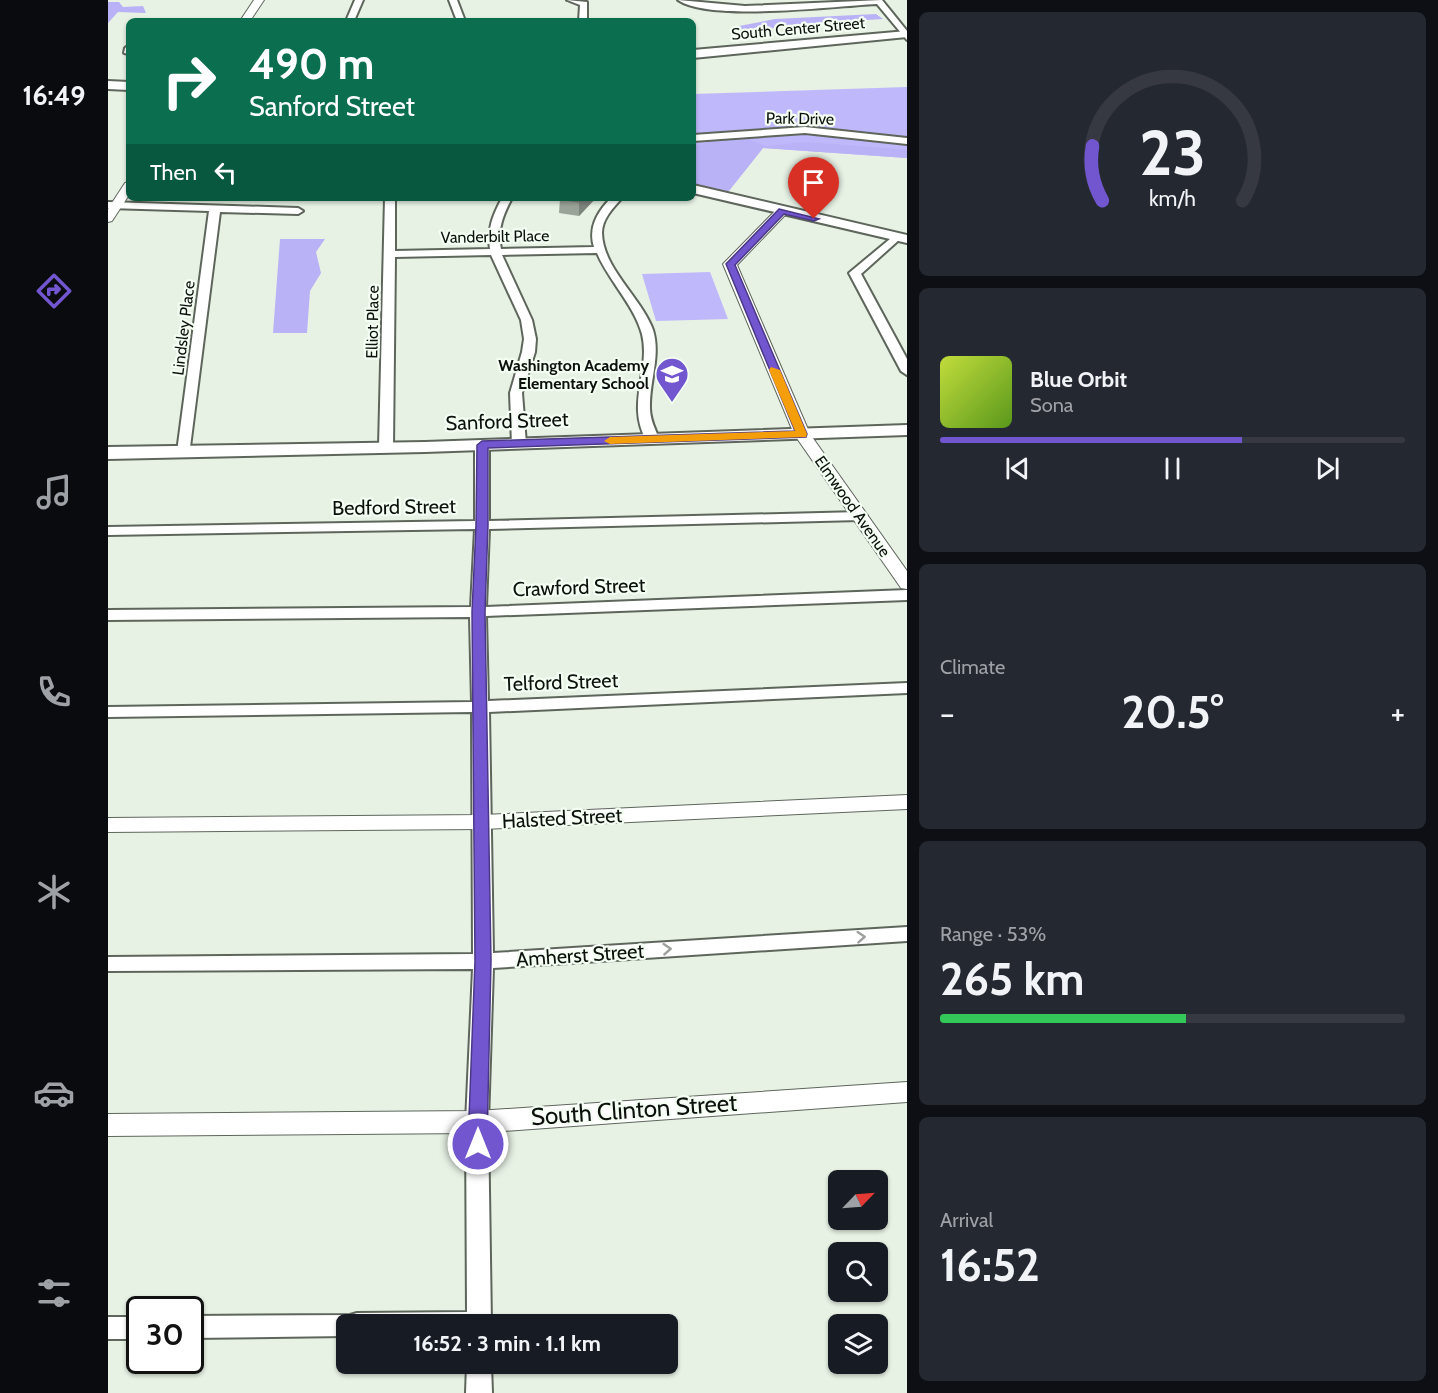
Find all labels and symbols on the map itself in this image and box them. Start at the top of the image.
street label: South Center Street [730,13,866,44]
street label: Park Drive [766,108,834,129]
pin [788,157,839,219]
street label: Vanderbilt Place [440,226,550,247]
street label: Lindsley Place [168,280,199,376]
street label: Elliot Place [362,285,383,359]
place label: Washington Academy Elementary School [498,356,649,393]
school or university icon: Washington Academy Elementary School [654,356,690,403]
street label: Sanford Street [445,407,569,435]
street label: Elmwood Avenue [811,452,894,560]
street label: Bedford Street [332,494,456,520]
street label: Crawford Street [512,573,646,601]
street label: Telford Street [503,668,619,696]
street label: Halsted Street [501,803,623,833]
one-way arrow [857,931,866,944]
street label: Amherst Street [515,939,645,971]
one-way arrow [662,943,671,956]
street label: South Clinton Street [530,1088,738,1131]
position arrow [446,1112,510,1176]
north arrow [828,1170,888,1230]
speed limit sign: 30 [126,1296,204,1374]

